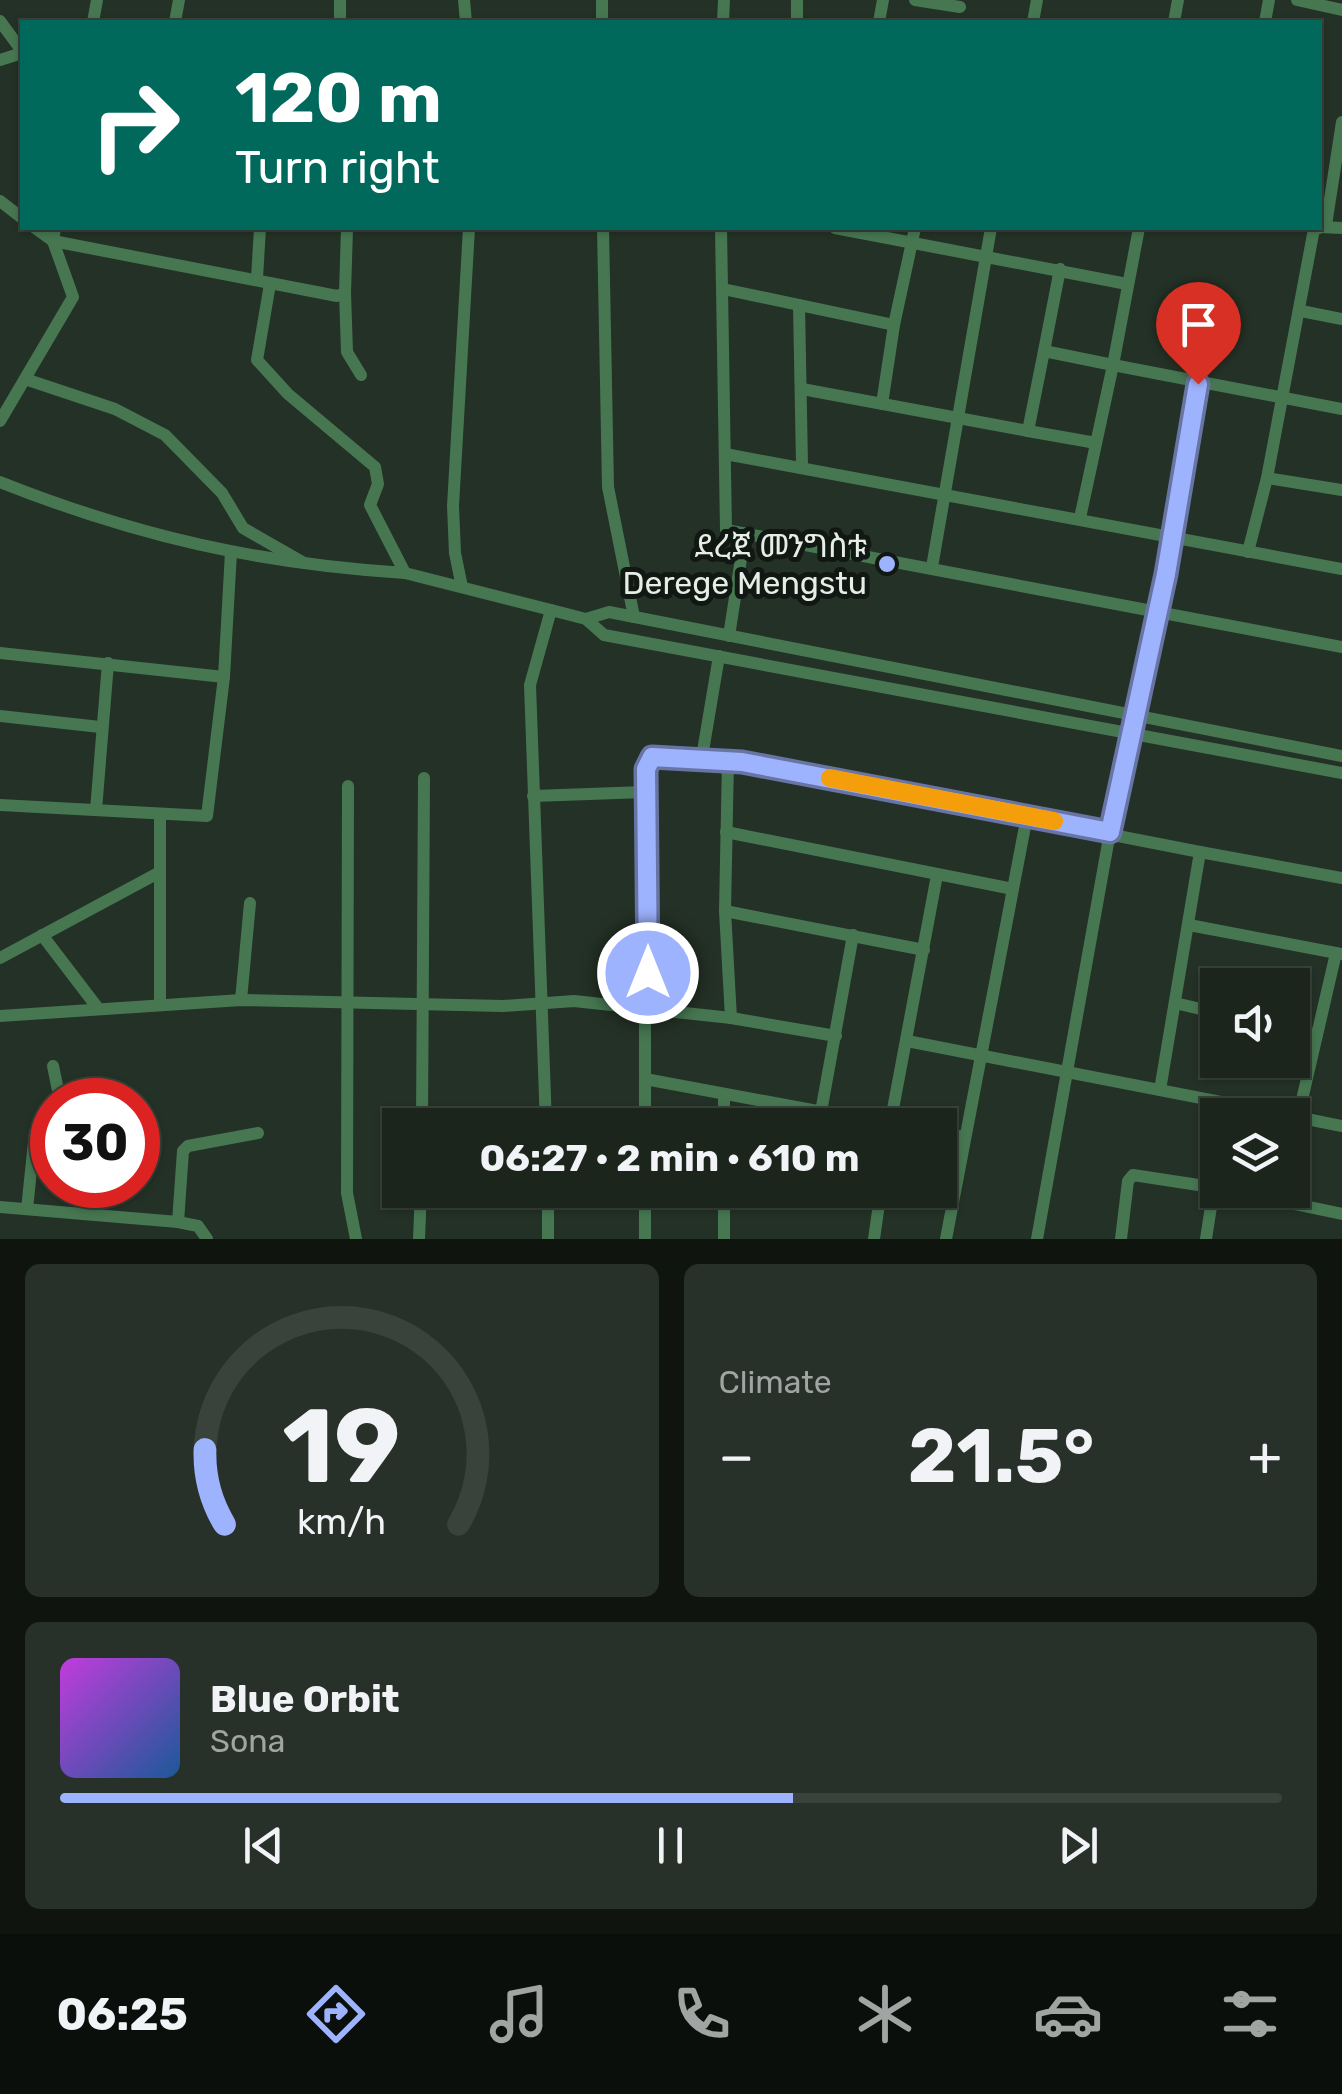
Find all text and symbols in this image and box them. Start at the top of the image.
text: 120 m [235,57,442,140]
icon: right [70,60,200,190]
text: Turn right [235,141,439,194]
pin [1156,282,1241,385]
icon: arrive [1171,297,1226,352]
place label: ደረጀ መንግስቱ Derege Mengstu [623,527,867,602]
marker: ደረጀ መንግስቱ Derege Mengstu [876,553,898,575]
position arrow [596,921,700,1025]
map controls [1200,968,1310,1208]
button: sound [1200,968,1310,1078]
speed limit sign: 30 [30,1078,160,1208]
button: layers [1200,1098,1310,1208]
text: 06:27 · 2 min · 610 m [479,1135,860,1181]
text: Climate [719,1363,832,1401]
text: 19 [283,1385,401,1508]
text: 21.5° [908,1412,1094,1501]
text: − [719,1424,754,1489]
text: + [1248,1424,1282,1489]
text: km/h [297,1501,386,1543]
text: Blue Orbit [210,1676,400,1722]
text: Sona [210,1722,285,1760]
icon: previous [236,1818,291,1873]
icon: pause [643,1818,698,1873]
icon: next [1051,1818,1106,1873]
icon: directions [301,1979,371,2049]
icon: music [484,1979,554,2049]
icon: phone [667,1979,737,2049]
icon: climate [850,1979,920,2049]
icon: car [1033,1979,1103,2049]
icon: filters [1215,1979,1285,2049]
text: 06:25 [56,1988,188,2041]

